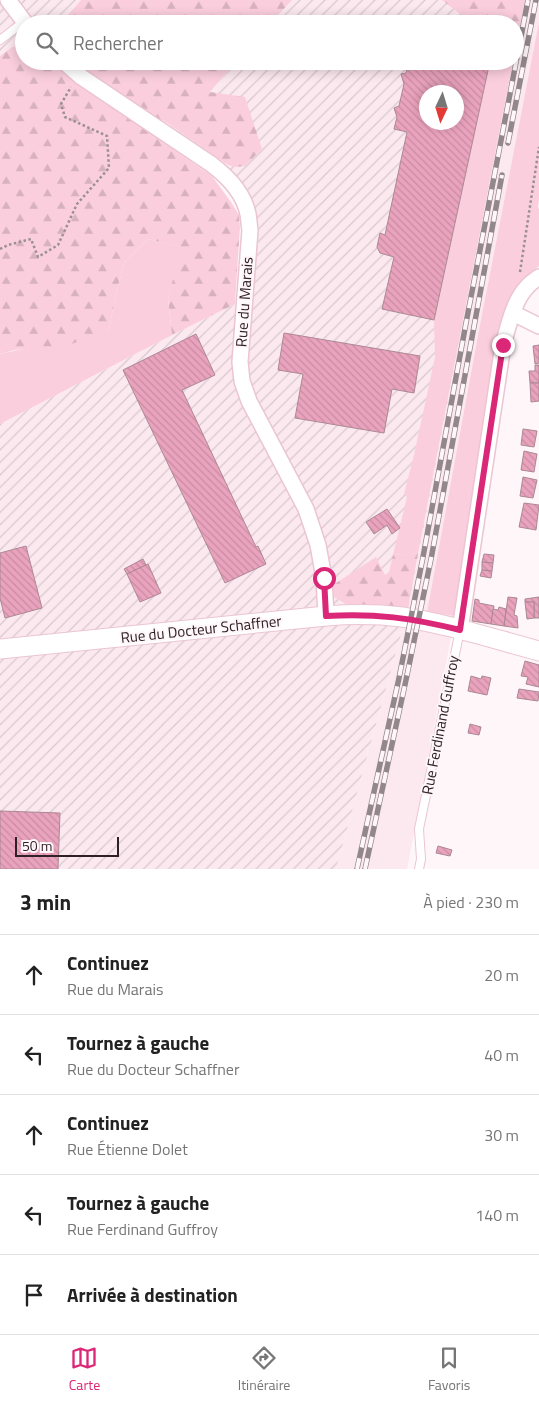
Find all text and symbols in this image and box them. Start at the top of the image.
search box [15,15,524,70]
text: Rechercher [73,28,163,57]
icon: search [33,29,61,57]
north arrow [419,85,464,130]
street label: Rue du Marais [229,256,259,348]
route end [492,334,515,357]
route start [313,567,336,590]
street label: Rue du Docteur Schaffner [119,609,283,649]
street label: Rue Ferdinand Guffroy [415,653,465,797]
scale bar [15,834,119,857]
text: 50 m [22,835,52,856]
text: 3 min [20,886,71,918]
text: À pied · 230 m [423,890,519,914]
text: Continuez [67,948,149,977]
icon: ahead [20,961,48,989]
text: 20 m [484,963,519,987]
text: Rue du Marais [67,977,163,1001]
text: Tournez à gauche [67,1028,209,1057]
icon: left [20,1041,48,1069]
text: 40 m [484,1043,519,1067]
text: Rue du Docteur Schaffner [67,1057,239,1081]
text: Continuez [67,1108,149,1137]
icon: ahead [20,1121,48,1149]
text: 30 m [484,1123,519,1147]
text: Rue Étienne Dolet [67,1137,188,1161]
text: Tournez à gauche [67,1188,209,1217]
icon: left [20,1201,48,1229]
text: 140 m [475,1203,519,1227]
text: Rue Ferdinand Guffroy [67,1217,218,1241]
text: Arrivée à destination [67,1280,238,1309]
icon: arrive [20,1281,48,1309]
tab: Carte [69,1344,100,1395]
tab: Itinéraire [238,1344,290,1395]
tab: Favoris [428,1344,470,1395]

